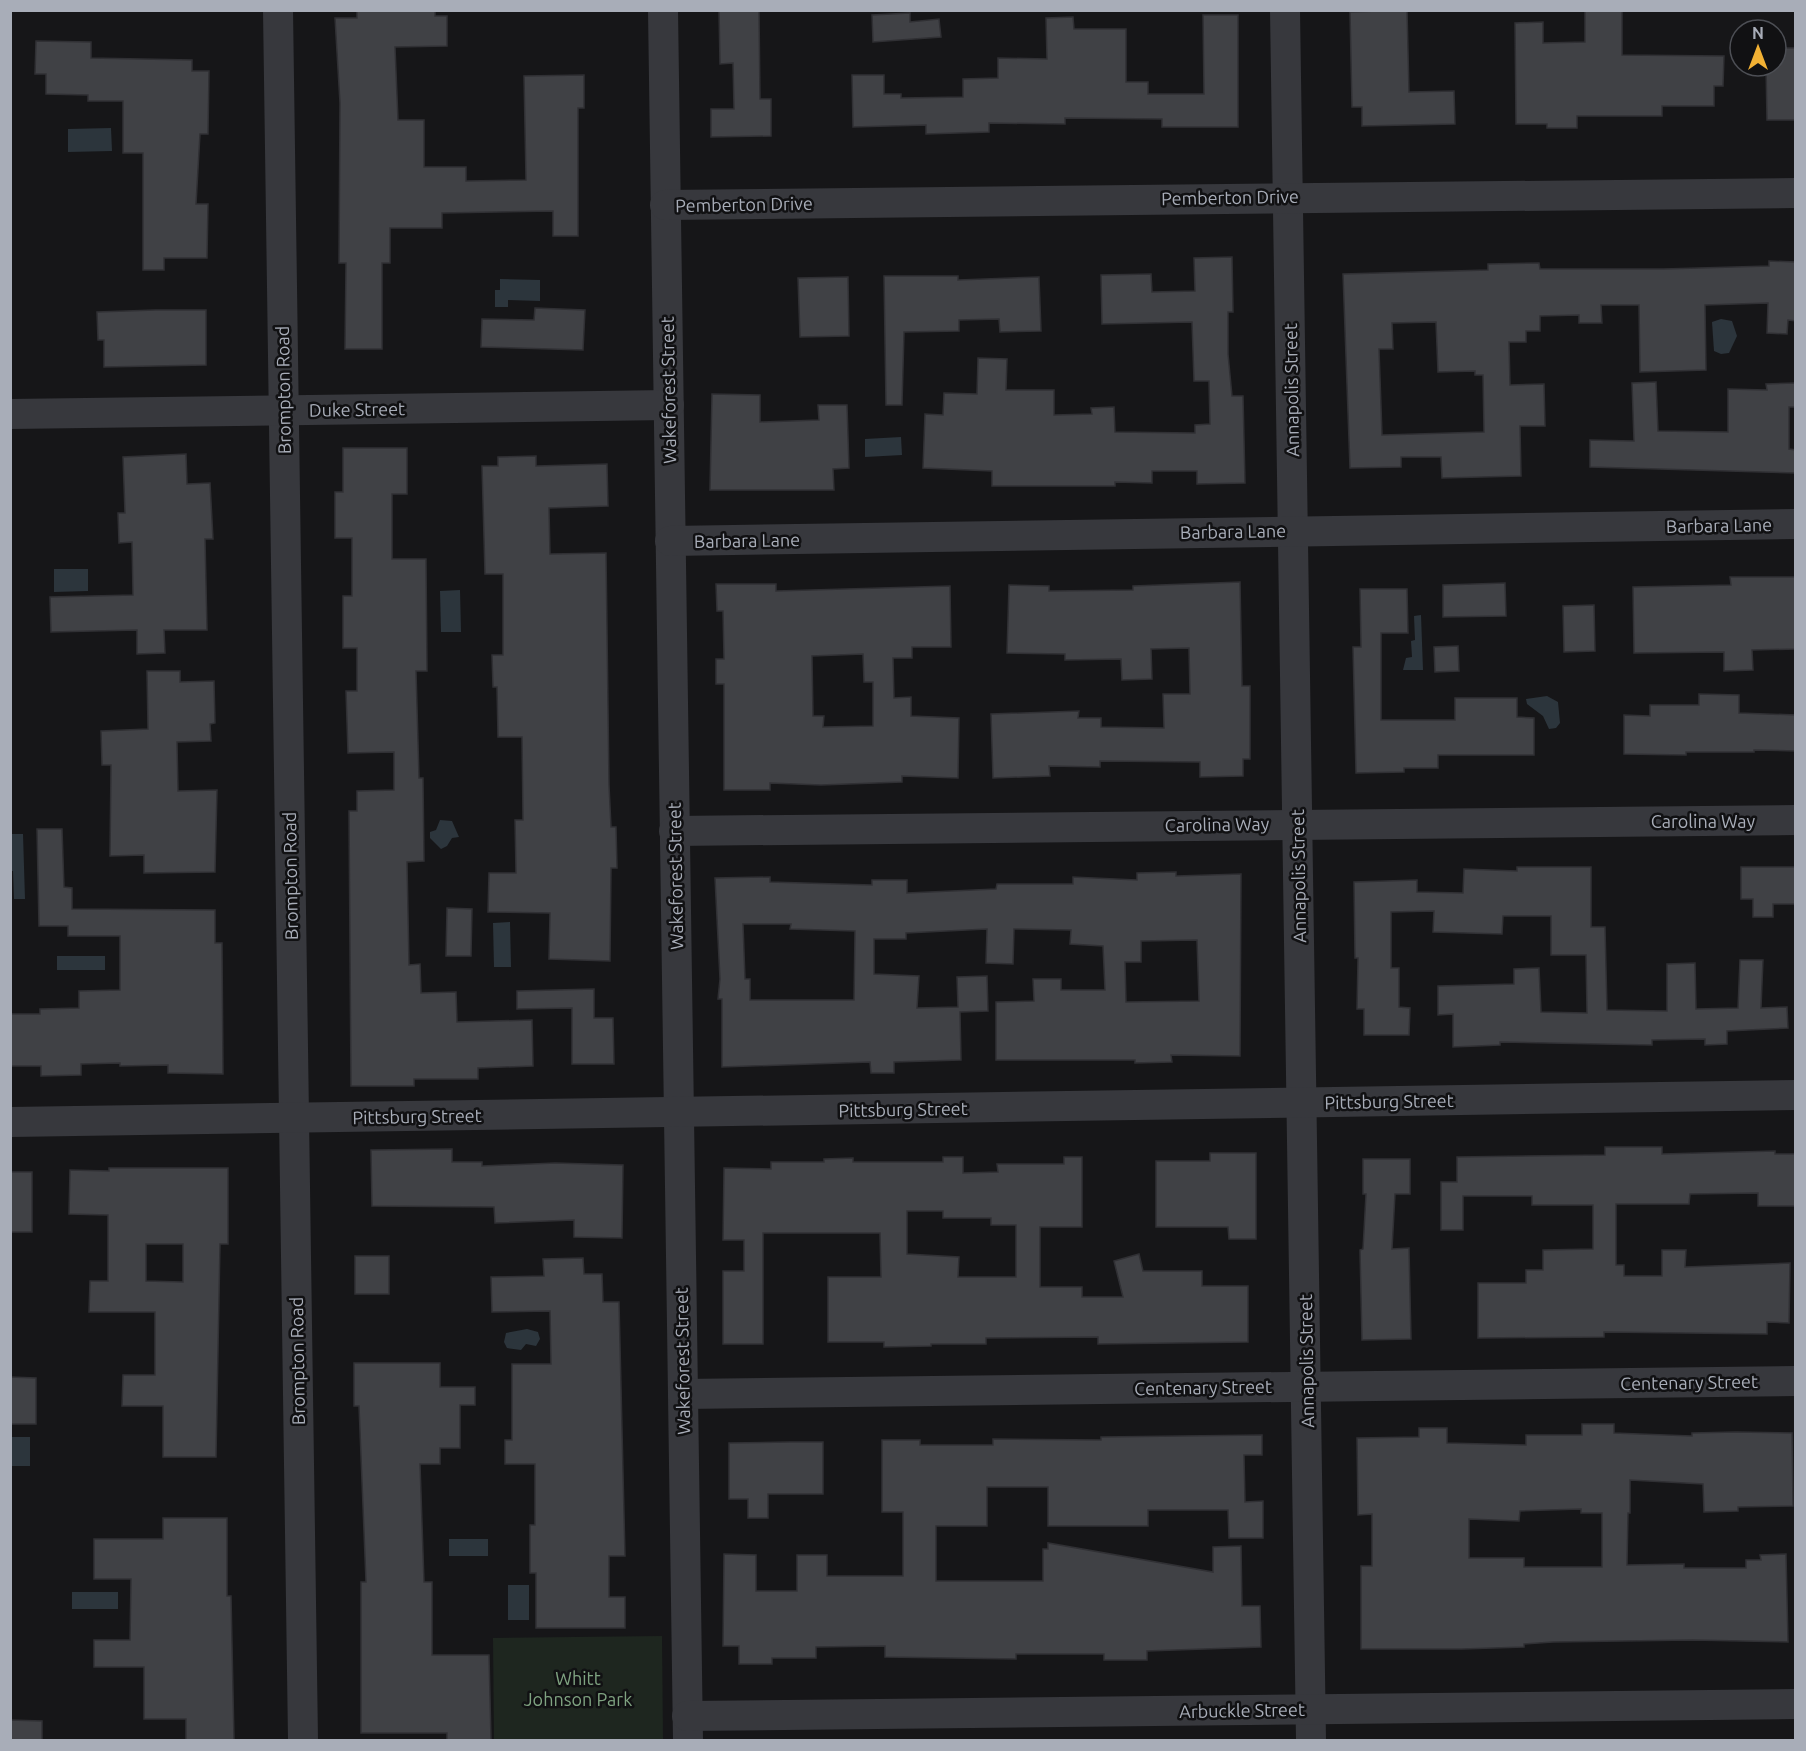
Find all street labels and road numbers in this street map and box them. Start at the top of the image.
street label: Pemberton Drive [1161,186,1299,208]
street label: Pemberton Drive [675,193,813,215]
street label: Wakeforest Street [657,316,679,464]
street label: Annapolis Street [1280,323,1302,457]
street label: Brompton Road [272,326,294,454]
street label: Duke Street [309,398,405,420]
street label: Barbara Lane [1666,514,1772,536]
street label: Barbara Lane [1180,520,1286,542]
street label: Barbara Lane [694,529,800,551]
street label: Wakeforest Street [664,802,686,950]
street label: Annapolis Street [1287,809,1309,943]
street label: Carolina Way [1651,811,1756,831]
street label: Brompton Road [279,812,301,940]
street label: Carolina Way [1165,813,1270,835]
street label: Pittsburg Street [1324,1090,1454,1112]
street label: Pittsburg Street [838,1098,968,1120]
street label: Pittsburg Street [352,1105,482,1127]
street label: Wakeforest Street [671,1287,693,1435]
street label: Annapolis Street [1295,1294,1317,1428]
street label: Brompton Road [286,1297,308,1425]
street label: Centenary Street [1620,1371,1758,1393]
street label: Centenary Street [1134,1376,1272,1398]
street label: Arbuckle Street [1179,1699,1305,1721]

